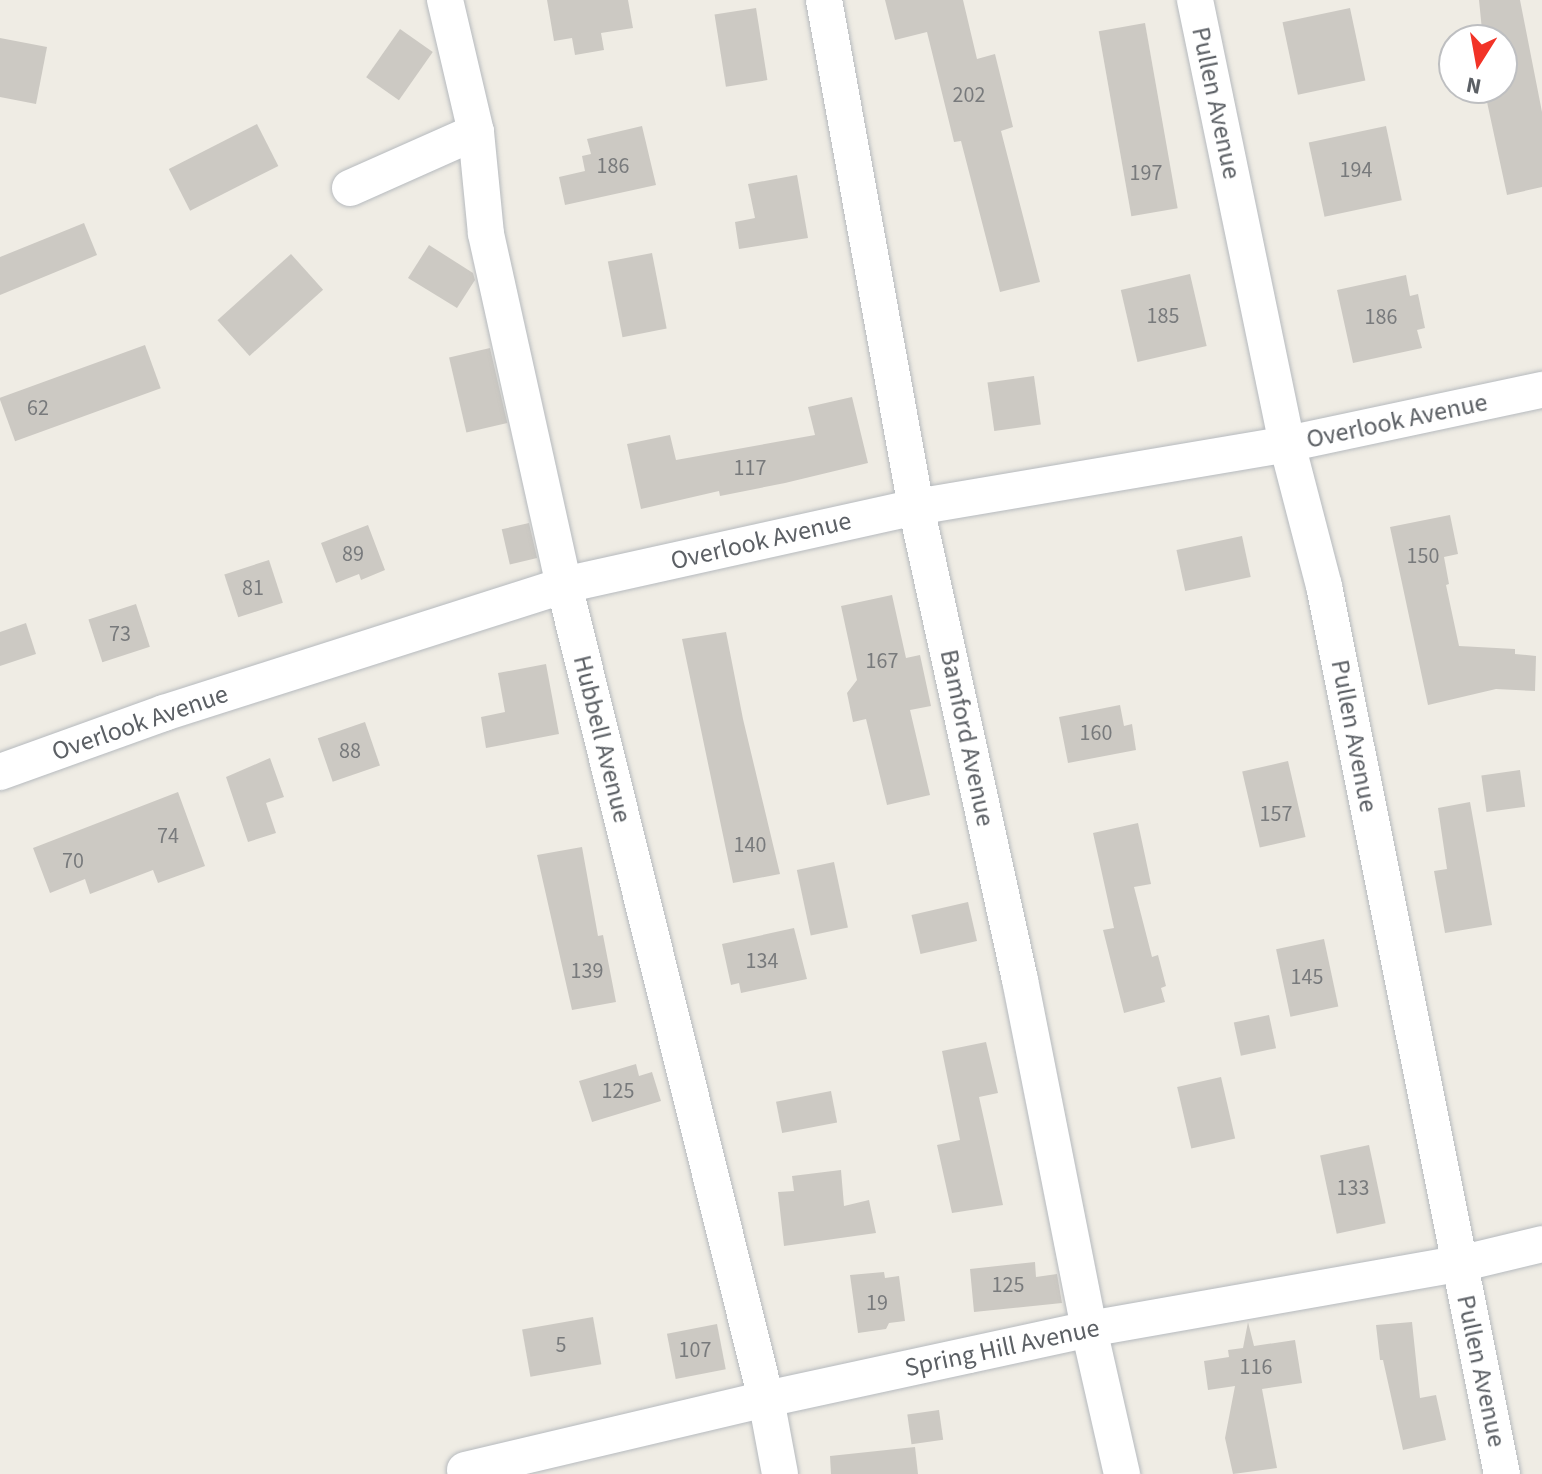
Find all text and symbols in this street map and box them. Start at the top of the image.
street label: Pullen Avenue [1185,24,1247,182]
north arrow [1438,24,1518,104]
text: N [1464,68,1484,103]
house number: 202 [953,83,985,109]
house number: 186 [597,154,629,180]
house number: 194 [1340,158,1372,184]
house number: 197 [1130,161,1162,187]
house number: 185 [1147,304,1179,330]
house number: 186 [1365,305,1397,331]
street label: Overlook Avenue [1304,387,1490,455]
house number: 62 [27,396,49,422]
house number: 117 [734,456,766,482]
street label: Overlook Avenue [668,505,854,577]
house number: 89 [342,542,364,568]
house number: 150 [1407,544,1439,570]
house number: 81 [242,576,264,602]
house number: 73 [109,622,131,648]
street label: Bamford Avenue [933,647,1001,829]
house number: 167 [866,649,898,675]
street label: Hubbell Avenue [566,652,638,826]
street label: Pullen Avenue [1324,657,1384,815]
street label: Overlook Avenue [48,678,232,768]
house number: 160 [1080,721,1112,747]
house number: 88 [339,739,361,765]
house number: 157 [1260,802,1292,828]
house number: 74 [157,824,179,850]
house number: 140 [734,833,766,859]
house number: 70 [62,849,84,875]
house number: 134 [746,949,778,975]
house number: 139 [571,959,603,985]
house number: 145 [1291,965,1323,991]
house number: 125 [602,1079,634,1105]
house number: 133 [1337,1176,1369,1202]
house number: 125 [992,1273,1024,1299]
house number: 19 [866,1291,888,1317]
street label: Pullen Avenue [1450,1292,1512,1450]
street label: Spring Hill Avenue [902,1312,1102,1384]
house number: 5 [556,1333,566,1359]
house number: 107 [679,1338,711,1364]
house number: 116 [1240,1355,1272,1381]

